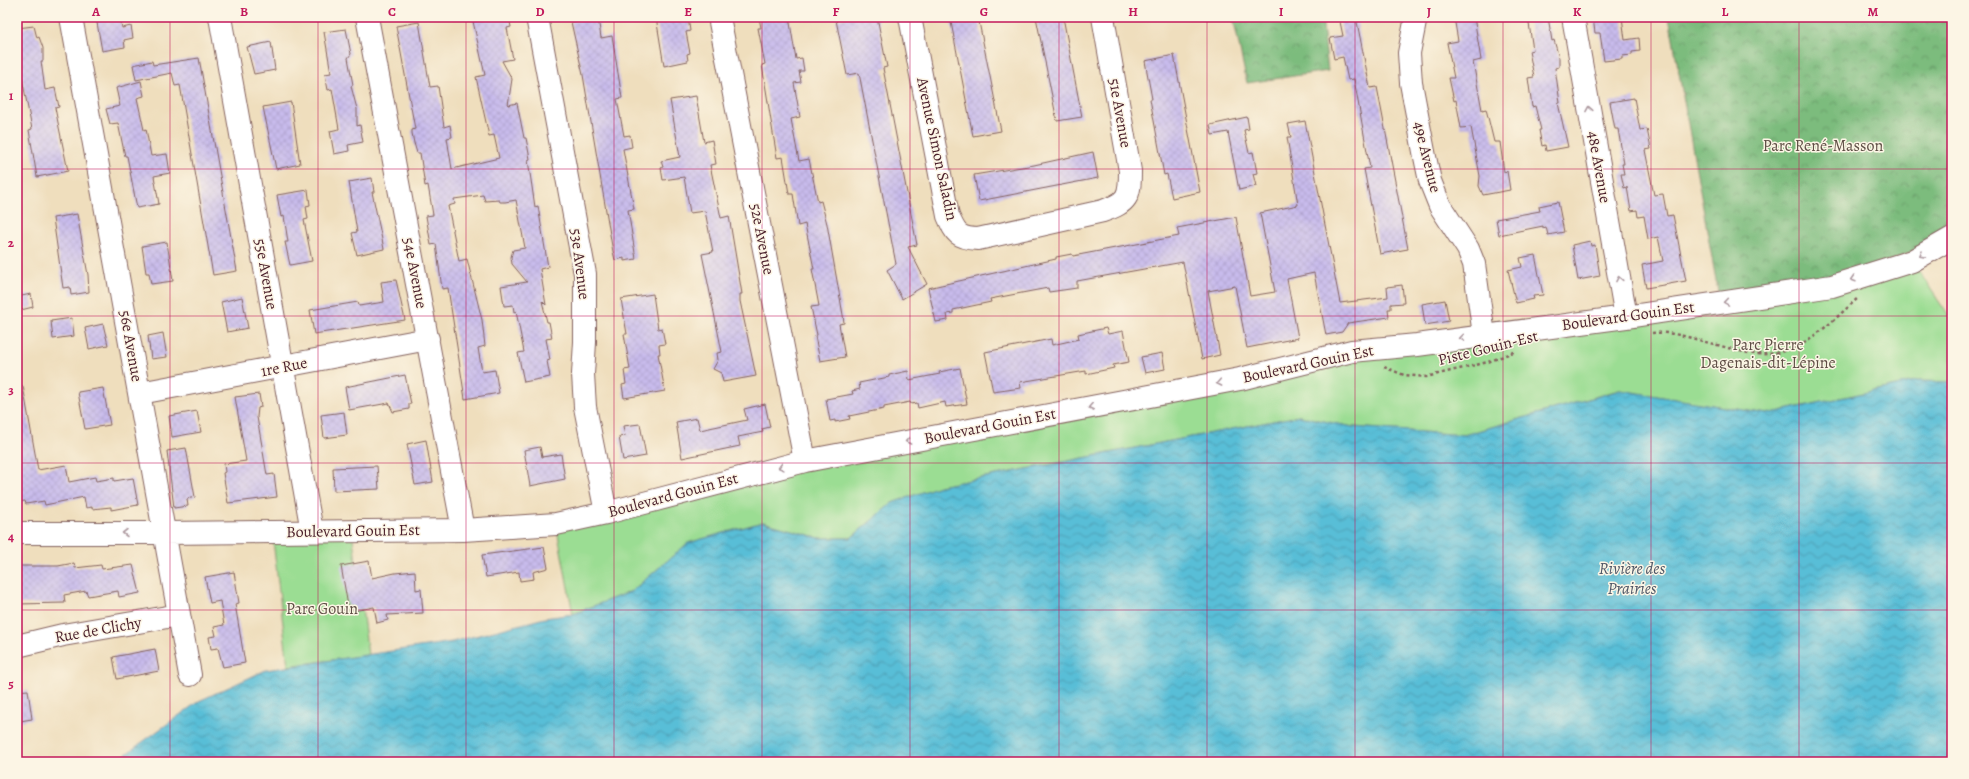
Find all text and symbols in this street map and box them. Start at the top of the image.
text: A [91,3,101,20]
text: B [240,3,248,20]
text: C [388,3,396,20]
text: D [535,3,545,20]
text: E [684,3,692,20]
text: F [833,3,840,20]
text: G [980,3,988,20]
text: H [1128,3,1138,20]
text: I [1279,3,1284,20]
text: J [1427,3,1431,20]
text: K [1573,3,1582,20]
text: L [1722,3,1729,20]
text: M [1868,3,1879,20]
street label: Avenue Simon Saladin [911,74,963,223]
street label: 51e Avenue [1103,76,1137,150]
text: 1 [9,87,14,104]
one-way arrow [1585,106,1594,112]
street label: 49e Avenue [1408,119,1446,195]
street label: 48e Avenue [1582,129,1616,205]
park label: Parc René-Masson [1763,135,1883,157]
street label: 52e Avenue [744,201,780,277]
street label: 53e Avenue [565,227,595,301]
text: 2 [8,234,15,251]
street label: 54e Avenue [397,236,433,310]
street label: 55e Avenue [249,237,283,311]
one-way arrow [1919,250,1926,258]
one-way arrow [1850,274,1857,283]
one-way arrow [1615,275,1624,282]
street label: Boulevard Gouin Est [1560,296,1696,336]
one-way arrow [1722,297,1729,306]
street label: 56e Avenue [114,309,148,383]
street label: Piste Gouin-Est [1436,325,1540,371]
one-way arrow [1459,333,1466,342]
park label: Parc Pierre Dagenais-dit-Lépine [1700,334,1836,374]
street label: Boulevard Gouin Est [1240,339,1376,389]
street label: 1re Rue [259,352,309,382]
one-way arrow [1216,378,1222,386]
text: 3 [8,381,14,398]
street label: Boulevard Gouin Est [922,402,1058,450]
one-way arrow [1088,402,1094,411]
one-way arrow [905,437,911,445]
one-way arrow [778,462,785,471]
street label: Boulevard Gouin Est [606,467,740,523]
street label: Boulevard Gouin Est [286,519,420,543]
text: 4 [8,528,14,545]
one-way arrow [122,529,128,537]
water label: Rivière des Prairies [1599,557,1665,600]
park label: Parc Gouin [286,598,358,620]
street label: Rue de Clichy [53,611,144,648]
text: 5 [8,675,14,692]

